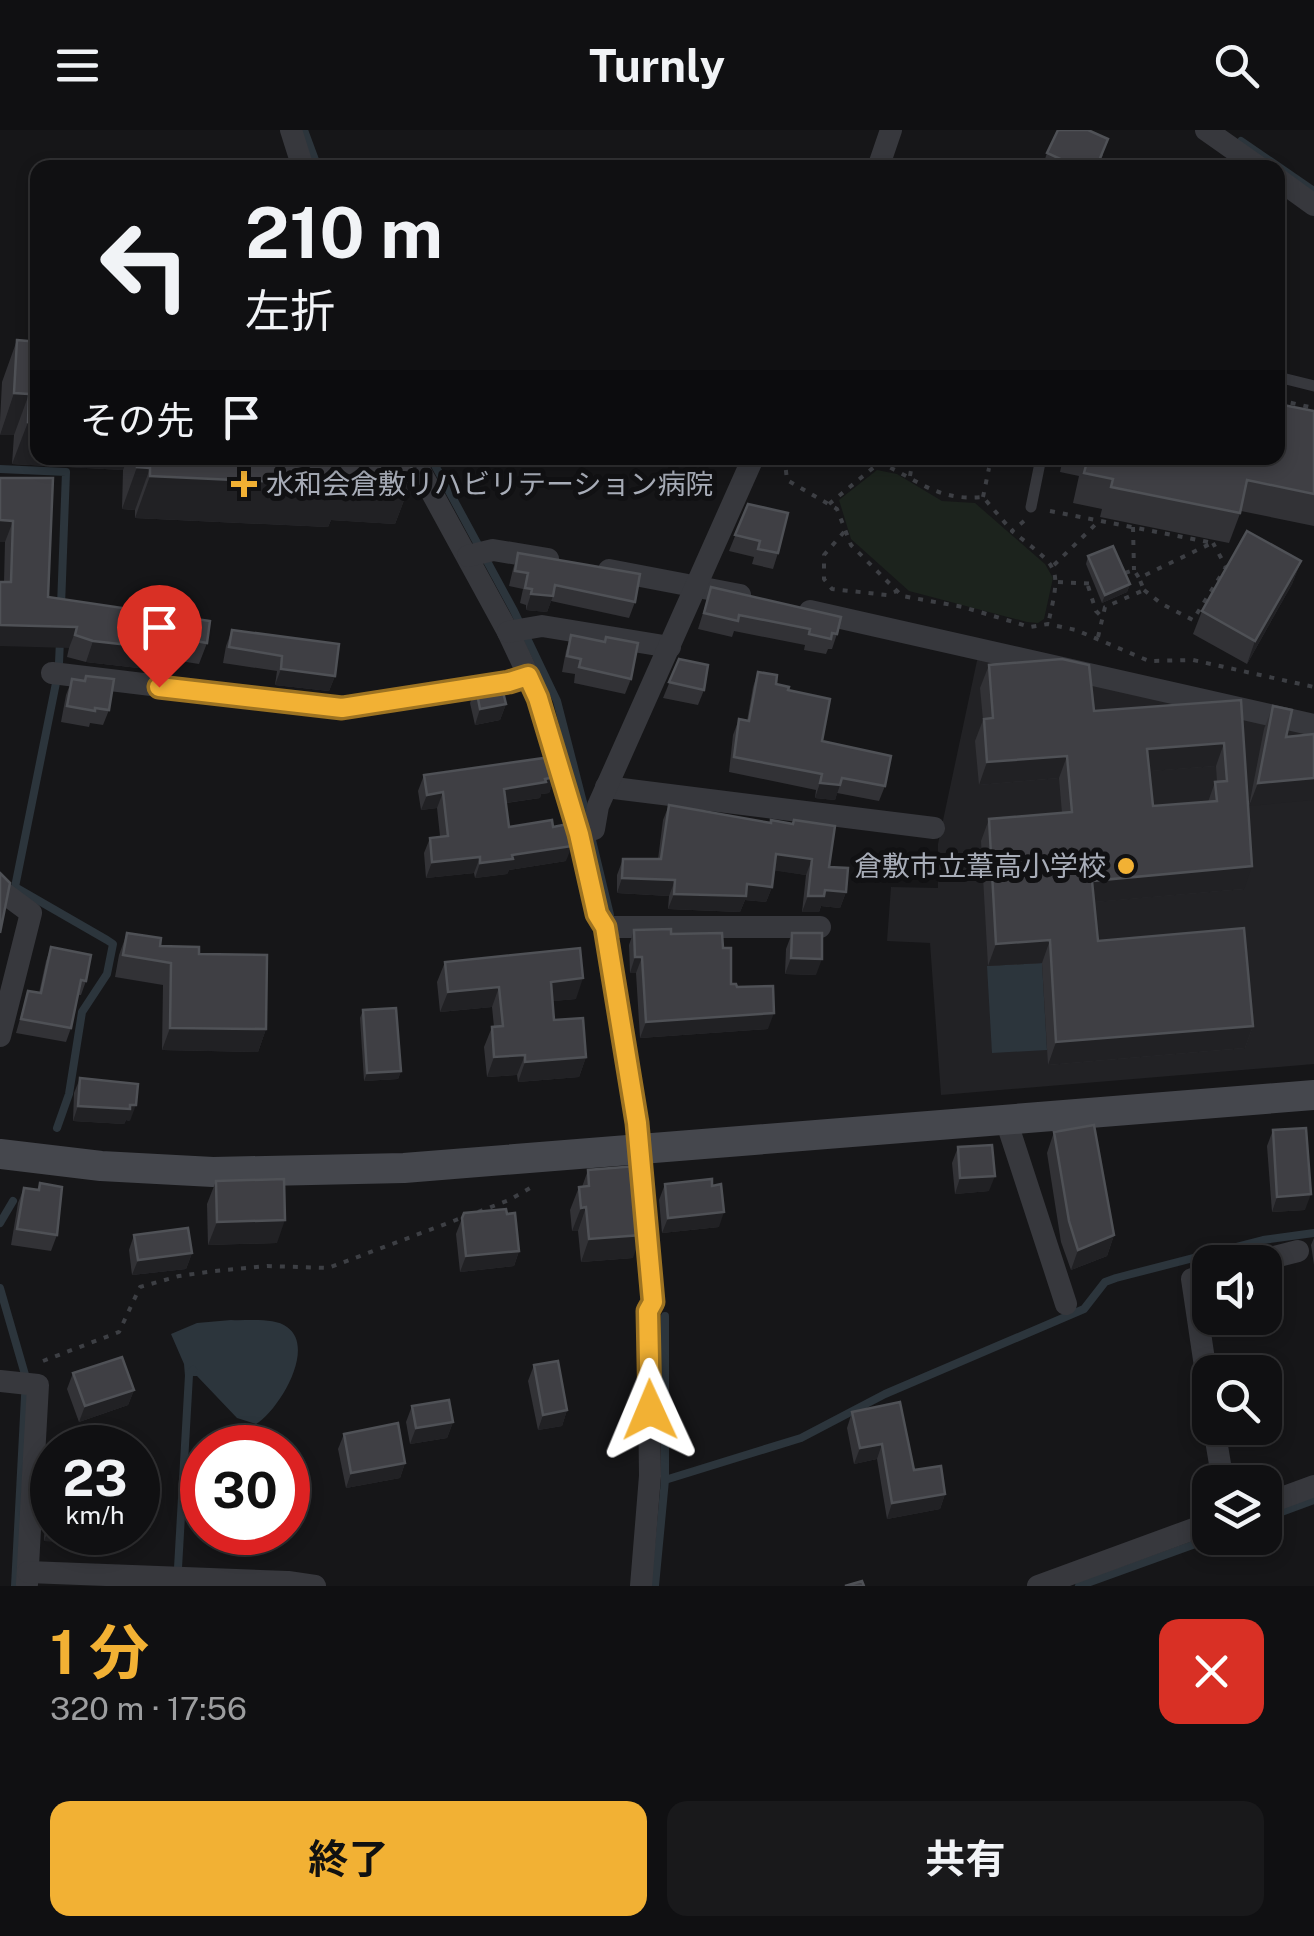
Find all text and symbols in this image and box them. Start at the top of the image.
icon: menu [50,38,105,93]
icon: search [1209,38,1264,93]
text: Turnly [589,39,725,92]
text: 210 m [245,191,443,274]
icon: left [80,200,210,330]
text: 左折 [245,284,335,337]
icon: arrive [214,390,269,445]
text: その先 [80,398,194,443]
place label: 水和会倉敷リハビリテーション病院 [266,467,713,500]
marker: 水和会倉敷リハビリテーション病院 [231,471,257,497]
pin [117,585,202,688]
icon: arrive [132,600,187,655]
place label: 倉敷市立葦高小学校 [854,849,1106,882]
marker: 倉敷市立葦高小学校 [1115,855,1137,877]
map controls [1192,1245,1282,1555]
button: sound [1192,1245,1282,1335]
button: search [1192,1355,1282,1445]
position arrow [598,1358,702,1462]
speed limit sign: 30 [180,1425,310,1555]
text: 23 [62,1448,128,1507]
button: layers [1192,1465,1282,1555]
text: km/h [66,1500,124,1530]
text: 1 分 [50,1617,149,1688]
button: close [1159,1619,1264,1724]
text: 320 m · 17:56 [50,1690,247,1727]
button: 終了 [50,1801,647,1916]
button: 共有 [667,1801,1264,1916]

